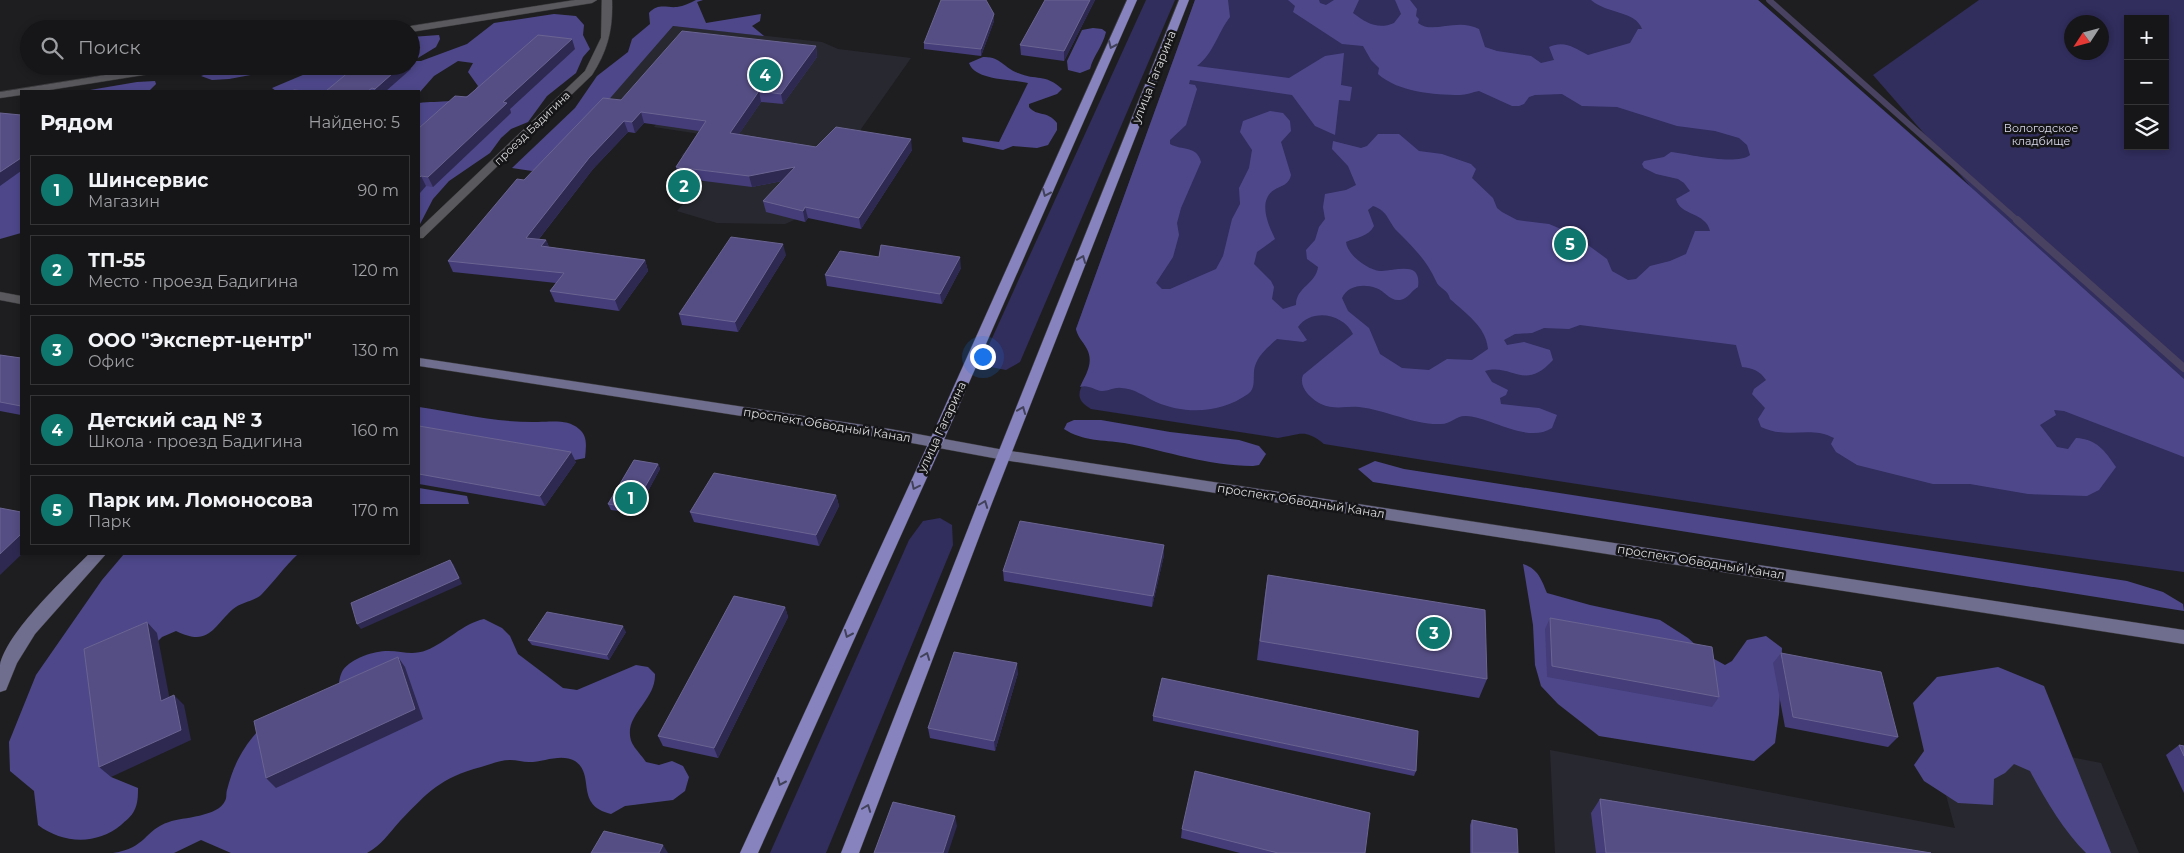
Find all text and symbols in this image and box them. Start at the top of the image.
north arrow [2064,15,2109,60]
map controls [2124,15,2169,150]
button: + [2124,15,2169,60]
search box [20,20,420,75]
street label: улица Гагарина [1128,28,1179,126]
icon: search [38,34,66,62]
text: Поиск [78,36,141,59]
one-way arrow [1108,40,1119,49]
pin: 4 [749,56,781,94]
button: − [2124,60,2169,105]
street label: проезд Бадигина [491,88,573,168]
button: layers [2124,105,2169,150]
text: Рядом [40,110,113,135]
text: Найдено: 5 [309,113,400,132]
park label: Вологодское кладбище [2004,121,2078,148]
pin: 2 [668,167,700,205]
text: Шинсервис [88,169,209,192]
text: 1 [54,181,60,200]
text: 90 m [357,181,399,200]
one-way arrow [1042,188,1053,197]
text: Магазин [88,192,160,211]
pin: 5 [1554,225,1586,263]
text: ТП-55 [88,249,145,272]
one-way arrow [1076,255,1086,263]
text: 2 [52,261,62,280]
text: 120 m [352,261,399,280]
text: Место · проезд Бадигина [88,272,298,291]
text: ООО "Эксперт-центр" [88,329,312,352]
text: 3 [52,341,62,360]
text: 130 m [352,341,399,360]
your location [970,344,996,370]
text: Офис [88,352,134,371]
street label: улица Гагарина [914,379,969,475]
street label: проспект Обводный Канал [742,404,912,445]
one-way arrow [1016,406,1026,414]
text: Детский сад № 3 [88,409,262,432]
text: 4 [51,421,63,440]
text: 160 m [352,421,399,440]
text: Школа · проезд Бадигина [88,432,303,451]
pin: 1 [615,479,647,517]
street label: проспект Обводный Канал [1216,480,1386,521]
one-way arrow [911,481,921,490]
text: Парк им. Ломоносова [88,489,313,512]
one-way arrow [978,500,988,509]
text: 5 [52,501,62,520]
text: 170 m [352,501,399,520]
text: Парк [88,512,131,531]
street label: проспект Обводный Канал [1616,541,1786,582]
pin: 3 [1418,614,1450,652]
one-way arrow [844,629,854,638]
one-way arrow [920,652,930,661]
one-way arrow [777,777,788,786]
one-way arrow [861,804,871,812]

